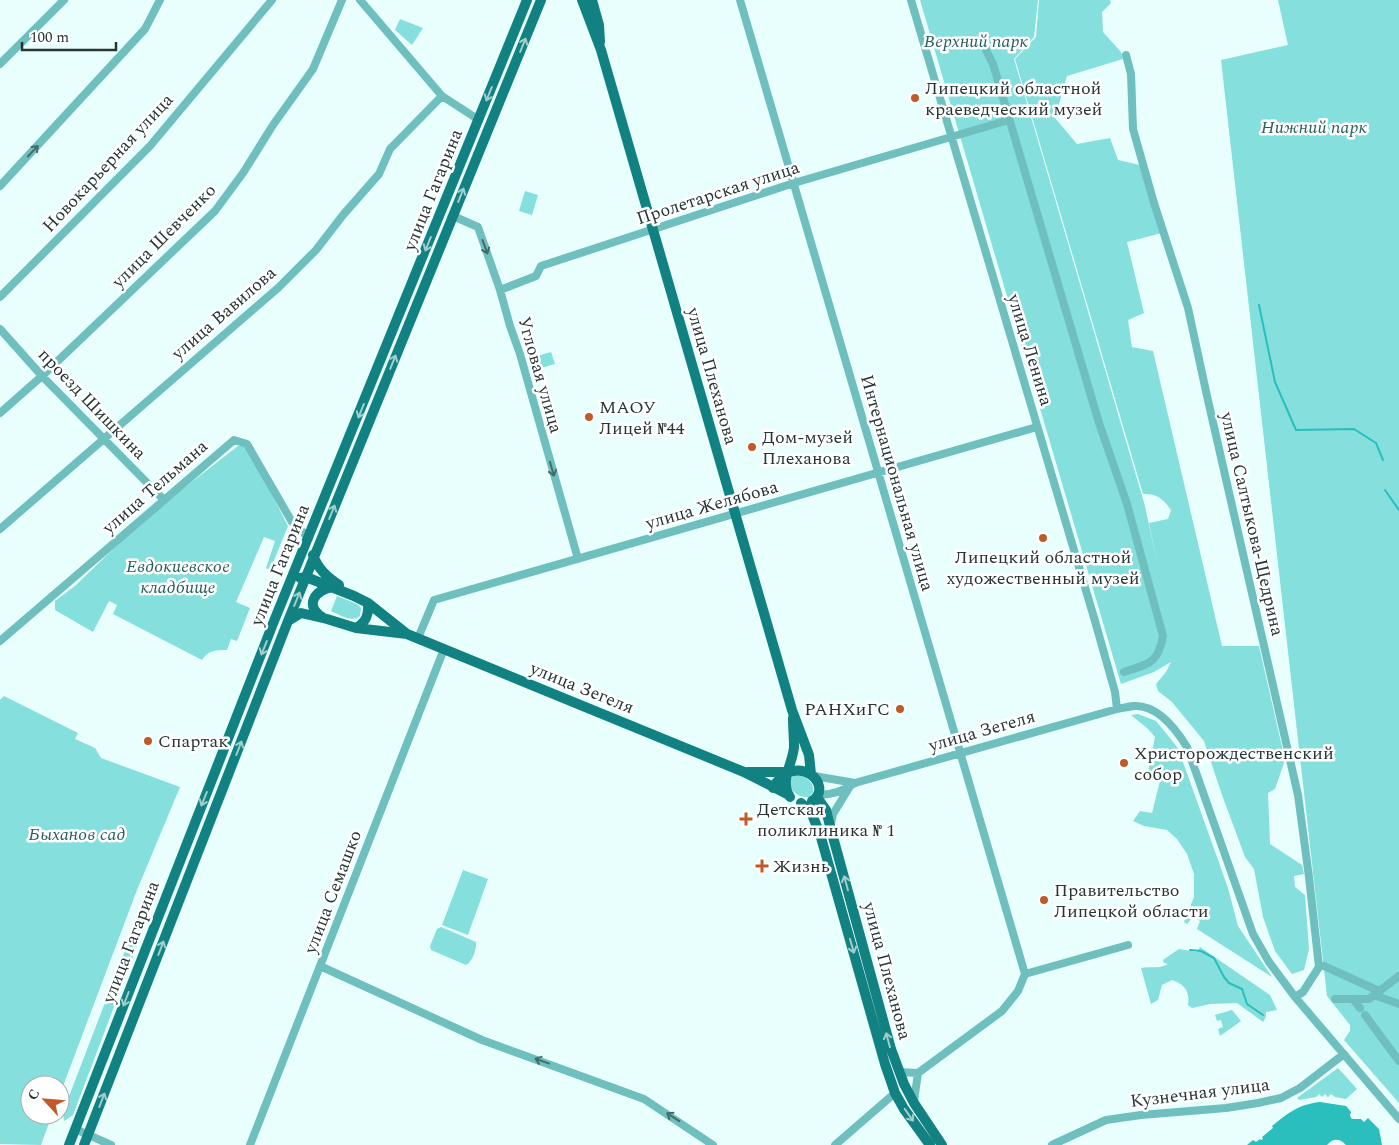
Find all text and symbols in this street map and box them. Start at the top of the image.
scale bar [22,20,116,52]
text: 100 m [30,26,69,49]
park label: Верхний парк [924,28,1029,55]
one-way arrow [519,38,528,53]
place label: Липецкий областной краеведческий музей [925,75,1102,123]
one-way arrow [484,86,493,101]
street label: Новокарьерная улица [36,87,180,239]
marker: Липецкий областной краеведческий музей [909,92,921,104]
park label: Нижний парк [1261,114,1368,141]
street label: улица Гагарина [396,125,470,256]
one-way arrow [27,144,39,157]
street label: Пролетарская улица [633,154,803,232]
street label: улица Шевченко [105,178,222,295]
one-way arrow [457,188,467,203]
one-way arrow [423,236,432,252]
one-way arrow [481,239,490,254]
street label: улица Вавилова [165,260,283,367]
street label: улица Ленина [1000,290,1060,409]
street label: улица Плеханова [679,303,745,448]
street label: Угловая улица [510,313,570,437]
street label: проезд Шишкина [32,342,153,466]
one-way arrow [389,355,399,370]
street label: Интернациональная улица [853,372,941,595]
place label: МАОУ Лицей №44 [599,394,684,442]
one-way arrow [355,403,365,418]
street label: улица Салтыкова-Щедрина [1213,408,1291,639]
marker: МАОУ Лицей №44 [583,411,595,423]
place label: Дом-музей Плеханова [762,424,853,472]
street label: улица Тельмана [95,433,214,541]
marker: Дом-музей Плеханова [746,441,758,453]
one-way arrow [548,461,557,477]
street label: улица Желябова [642,473,782,537]
street label: улица Гагарина [243,500,317,631]
one-way arrow [328,505,337,521]
marker: Липецкий областной художественный музей [1037,532,1049,544]
place label: Липецкий областной художественный музей [946,544,1140,592]
park label: Евдокиевское кладбище [126,553,230,601]
one-way arrow [293,592,302,607]
one-way arrow [258,640,268,655]
street label: улица Зегеля [525,655,638,721]
place label: РАНХиГС [804,696,890,723]
marker: РАНХиГС [894,703,906,715]
street label: улица Зегеля [925,703,1038,759]
place label: Спартак [158,728,228,755]
marker: Спартак [142,735,154,747]
place label: Христорождественский собор [1134,740,1334,788]
one-way arrow [234,741,244,756]
marker: Христорождественский собор [1118,757,1130,769]
one-way arrow [199,791,208,806]
place label: Детская поликлиника № 1 [757,796,895,844]
marker: Детская поликлиника № 1 [739,812,753,826]
park label: Быханов сад [28,821,126,848]
street label: улица Семашко [297,826,369,959]
place label: Жизнь [773,853,830,880]
marker: Жизнь [755,859,769,873]
one-way arrow [841,876,850,892]
street label: улица Гагарина [95,877,167,1008]
place label: Правительство Липецкой области [1054,877,1209,925]
marker: Правительство Липецкой области [1038,894,1050,906]
street label: улица Плеханова [855,898,918,1043]
one-way arrow [847,937,857,953]
one-way arrow [157,941,166,956]
one-way arrow [121,991,130,1006]
one-way arrow [883,1033,893,1049]
one-way arrow [535,1056,550,1065]
street label: Кузнечная улица [1129,1071,1271,1115]
north arrow [20,1075,70,1125]
text: С [22,1085,45,1104]
one-way arrow [98,1092,107,1107]
one-way arrow [904,1108,914,1122]
one-way arrow [667,1112,681,1122]

